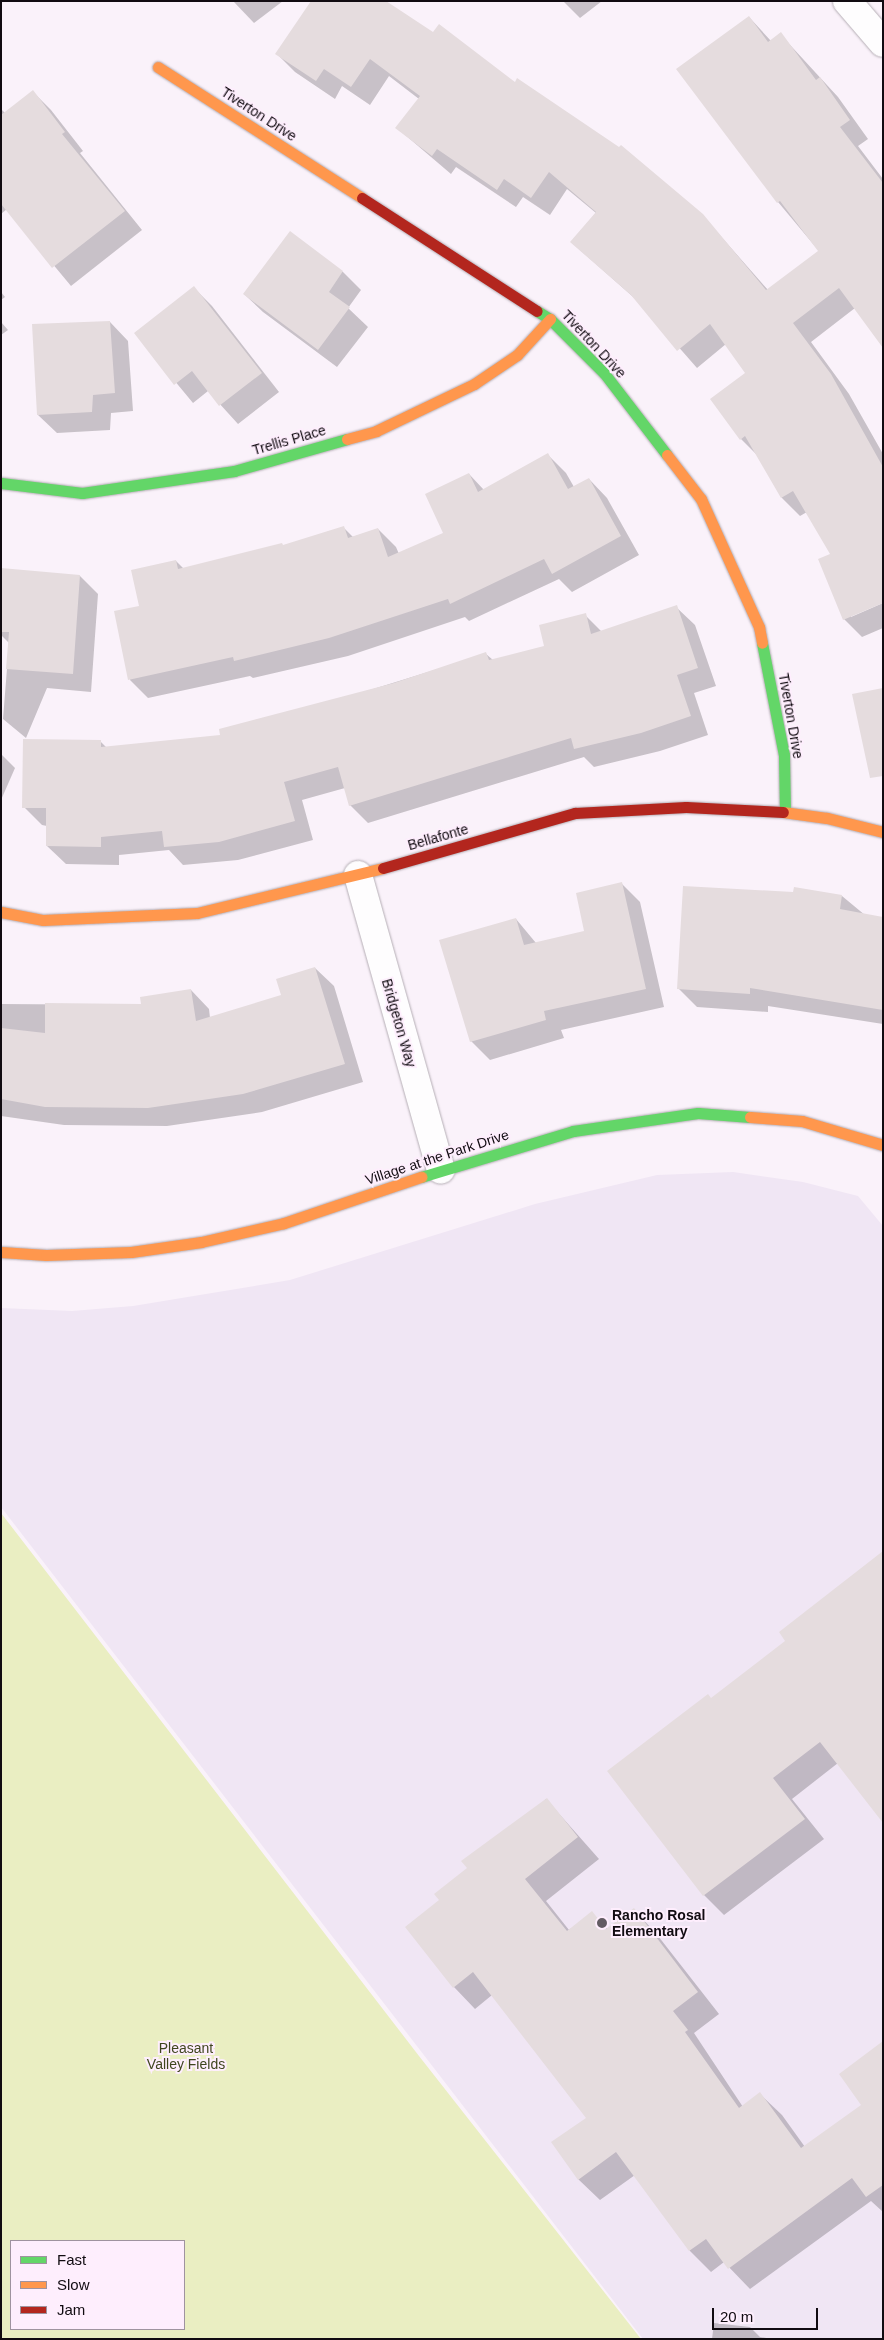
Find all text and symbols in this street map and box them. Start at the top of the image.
street label: Tiverton Drive [218,83,300,145]
street label: Tiverton Drive [558,307,630,381]
street label: Trellis Place [250,421,328,459]
street label: Tiverton Drive [775,672,807,760]
street label: Bellafonte [406,820,470,854]
street label: Bridgeton Way [378,977,420,1069]
street label: Village at the Park Drive [363,1126,511,1188]
place label: Rancho Rosal Elementary [612,1907,705,1940]
marker: Rancho Rosal Elementary [596,1917,608,1929]
park label: Pleasant Valley Fields [147,2040,225,2072]
legend [10,2240,185,2330]
text: Fast [57,2251,86,2268]
text: Slow [57,2276,90,2293]
scale bar [714,2298,820,2330]
text: Jam [57,2301,85,2318]
text: 20 m [720,2308,753,2325]

